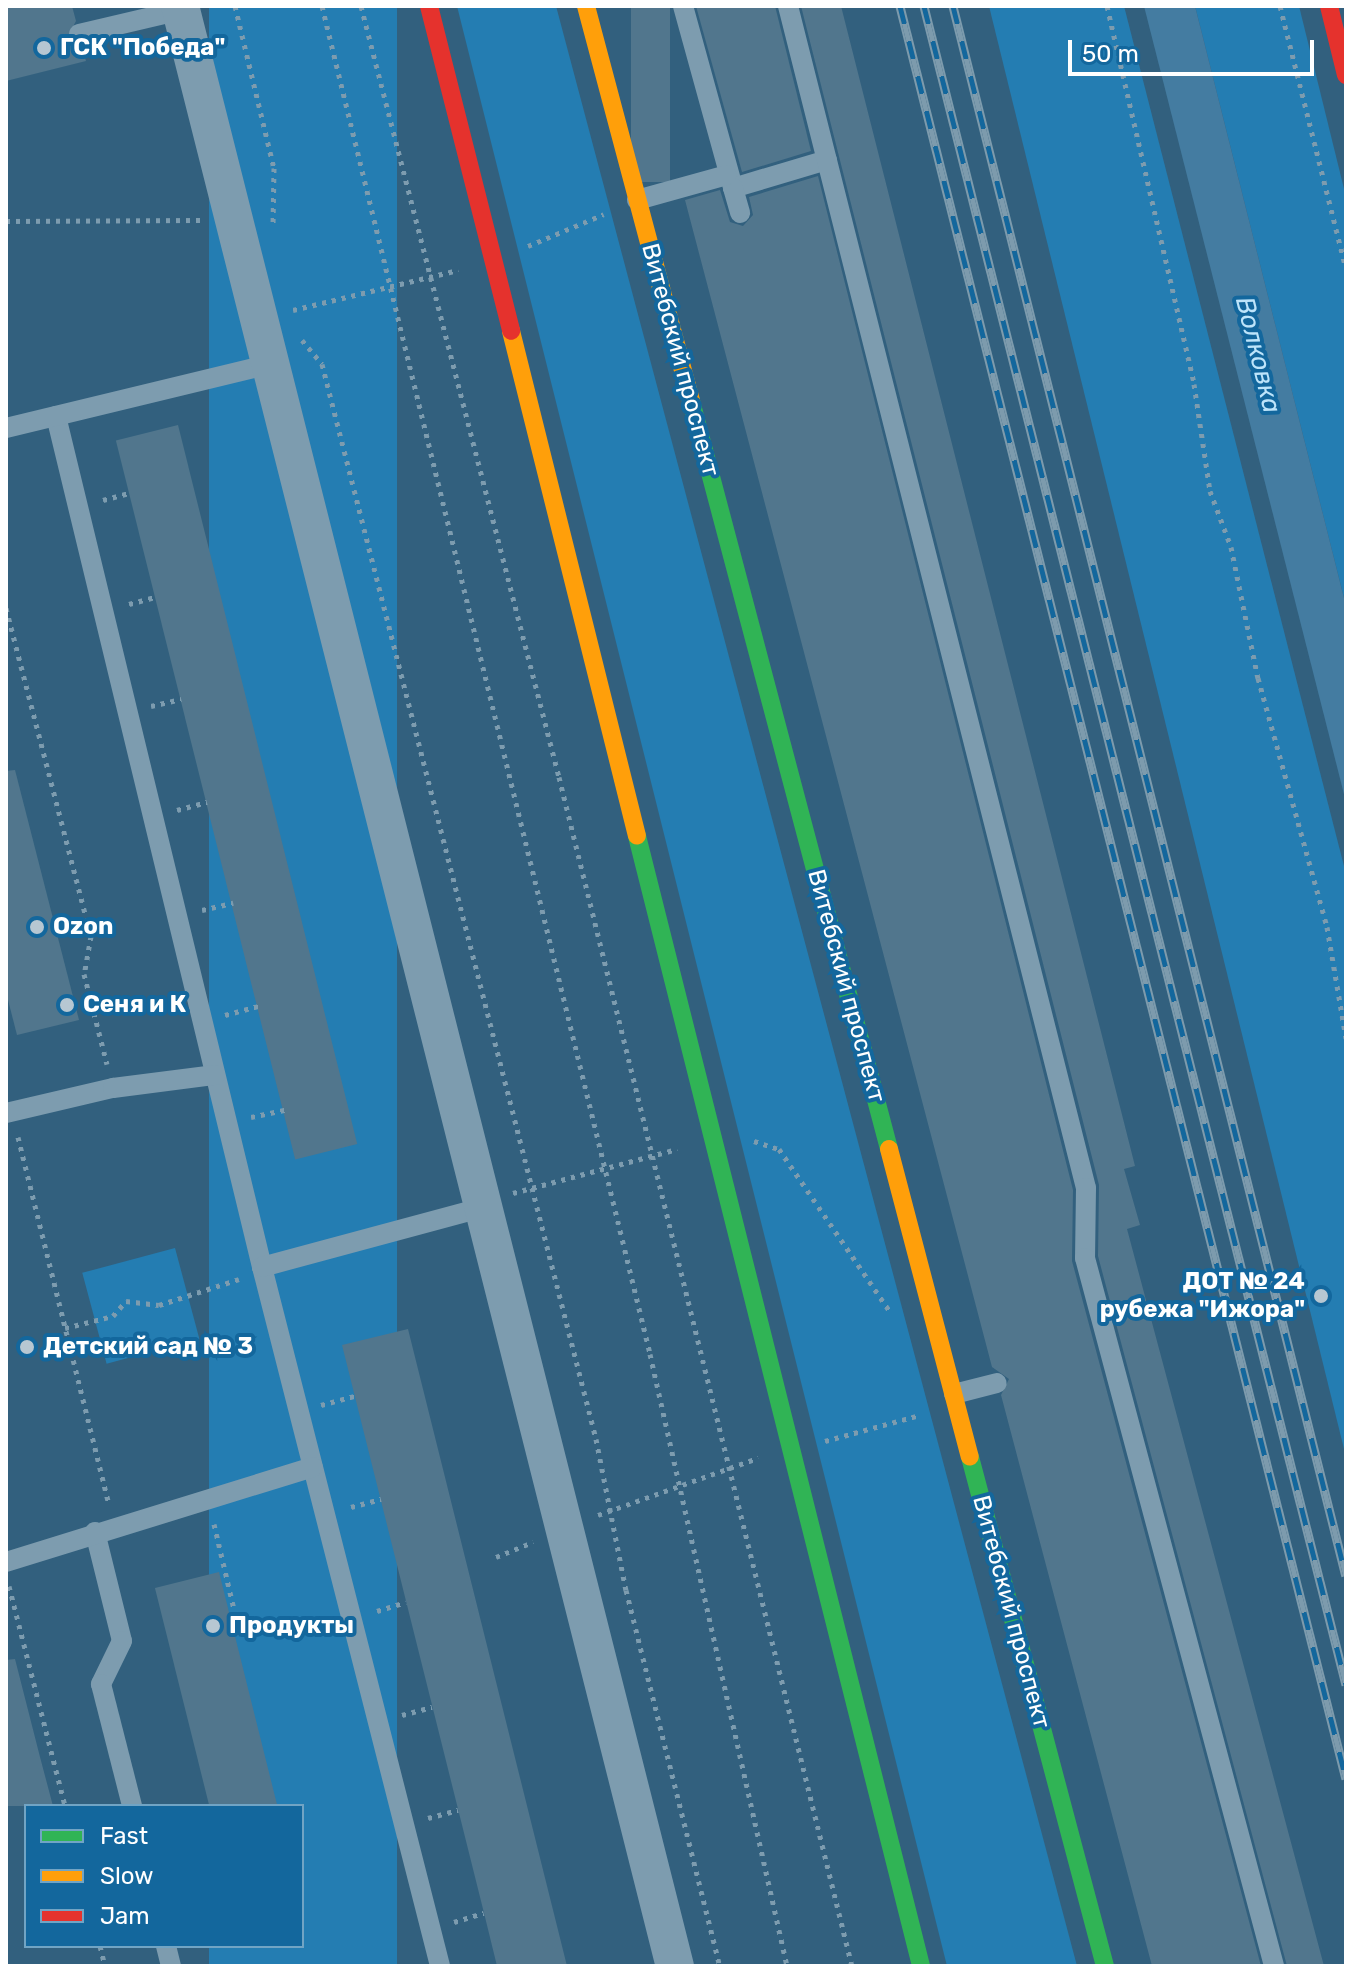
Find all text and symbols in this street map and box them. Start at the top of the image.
scale bar [1072,24,1318,74]
place label: ГСК "Победа" [60,34,225,62]
marker: ГСК "Победа" [35,39,53,57]
text: 50 m [1082,40,1139,68]
street label: Витебский проспект [635,240,725,480]
water label: Волковка [1228,294,1288,416]
street label: Витебский проспект [801,866,891,1106]
place label: Ozon [53,913,113,941]
marker: Ozon [28,918,46,936]
place label: Сеня и К [83,991,186,1019]
marker: Сеня и К [58,996,76,1014]
place label: ДОТ № 24 рубежа "Ижора" [1100,1268,1305,1324]
marker: ДОТ № 24 рубежа "Ижора" [1312,1287,1330,1305]
place label: Детский сад № 3 [43,1333,253,1361]
marker: Детский сад № 3 [18,1338,36,1356]
street label: Витебский проспект [966,1492,1056,1732]
place label: Продукты [229,1612,354,1640]
marker: Продукты [204,1617,222,1635]
legend [24,1804,304,1948]
text: Fast [100,1822,148,1850]
text: Slow [100,1862,153,1890]
text: Jam [100,1902,150,1930]

